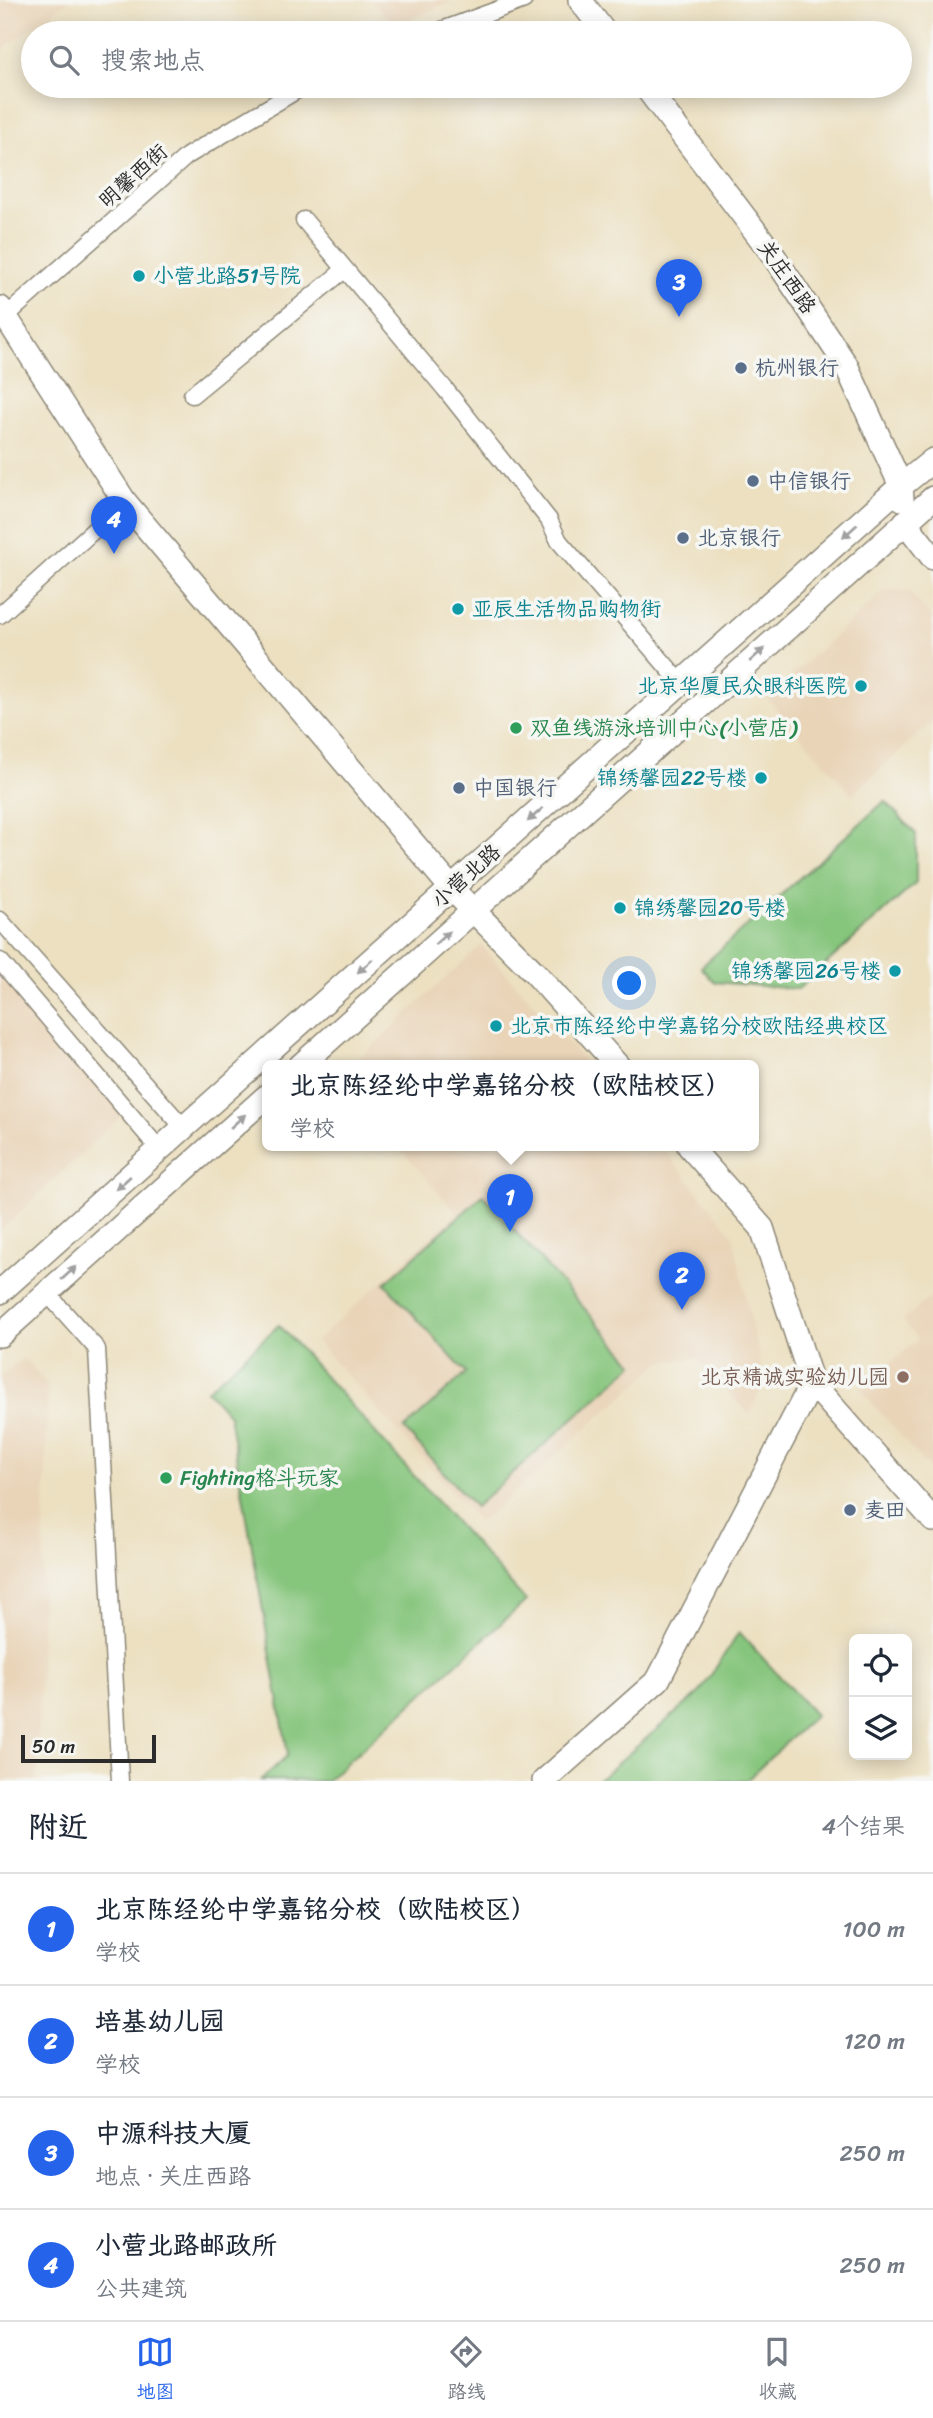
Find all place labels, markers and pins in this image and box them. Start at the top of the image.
place label: 小营北路51号院 [153,257,301,295]
pin: 3 [656,259,702,317]
marker: 小营北路51号院 [131,268,147,284]
place label: 杭州银行 [755,349,839,387]
marker: 杭州银行 [733,360,749,376]
place label: 中信银行 [767,462,851,500]
marker: 中信银行 [745,473,761,489]
pin: 4 [91,496,137,554]
place label: 北京银行 [697,519,781,557]
marker: 北京银行 [675,530,691,546]
place label: 亚辰生活物品购物街 [472,590,661,628]
marker: 亚辰生活物品购物街 [450,601,466,617]
place label: 北京华厦民众眼科医院 [637,667,847,705]
marker: 北京华厦民众眼科医院 [853,678,869,694]
place label: 双鱼线游泳培训中心(小营店) [530,709,798,747]
marker: 双鱼线游泳培训中心(小营店) [508,720,524,736]
place label: 锦绣馨园22号楼 [597,759,747,797]
place label: 中国银行 [473,769,557,807]
marker: 锦绣馨园22号楼 [753,770,769,786]
marker: 中国银行 [451,780,467,796]
place label: 锦绣馨园20号楼 [634,889,785,927]
marker: 锦绣馨园20号楼 [612,900,628,916]
place label: 锦绣馨园26号楼 [731,952,881,990]
marker: 锦绣馨园26号楼 [887,963,903,979]
place label: 北京市陈经纶中学嘉铭分校欧陆经典校区 [510,1007,888,1045]
marker: 北京市陈经纶中学嘉铭分校欧陆经典校区 [488,1018,504,1034]
pin: 1 [487,1174,533,1232]
pin: 2 [659,1252,705,1310]
place label: 北京精诚实验幼儿园 [700,1358,889,1396]
marker: 北京精诚实验幼儿园 [895,1369,911,1385]
place label: Fighting格斗玩家 [180,1459,339,1497]
marker: Fighting格斗玩家 [158,1470,174,1486]
place label: 麦田 [864,1491,906,1529]
marker: 麦田 [842,1502,858,1518]

